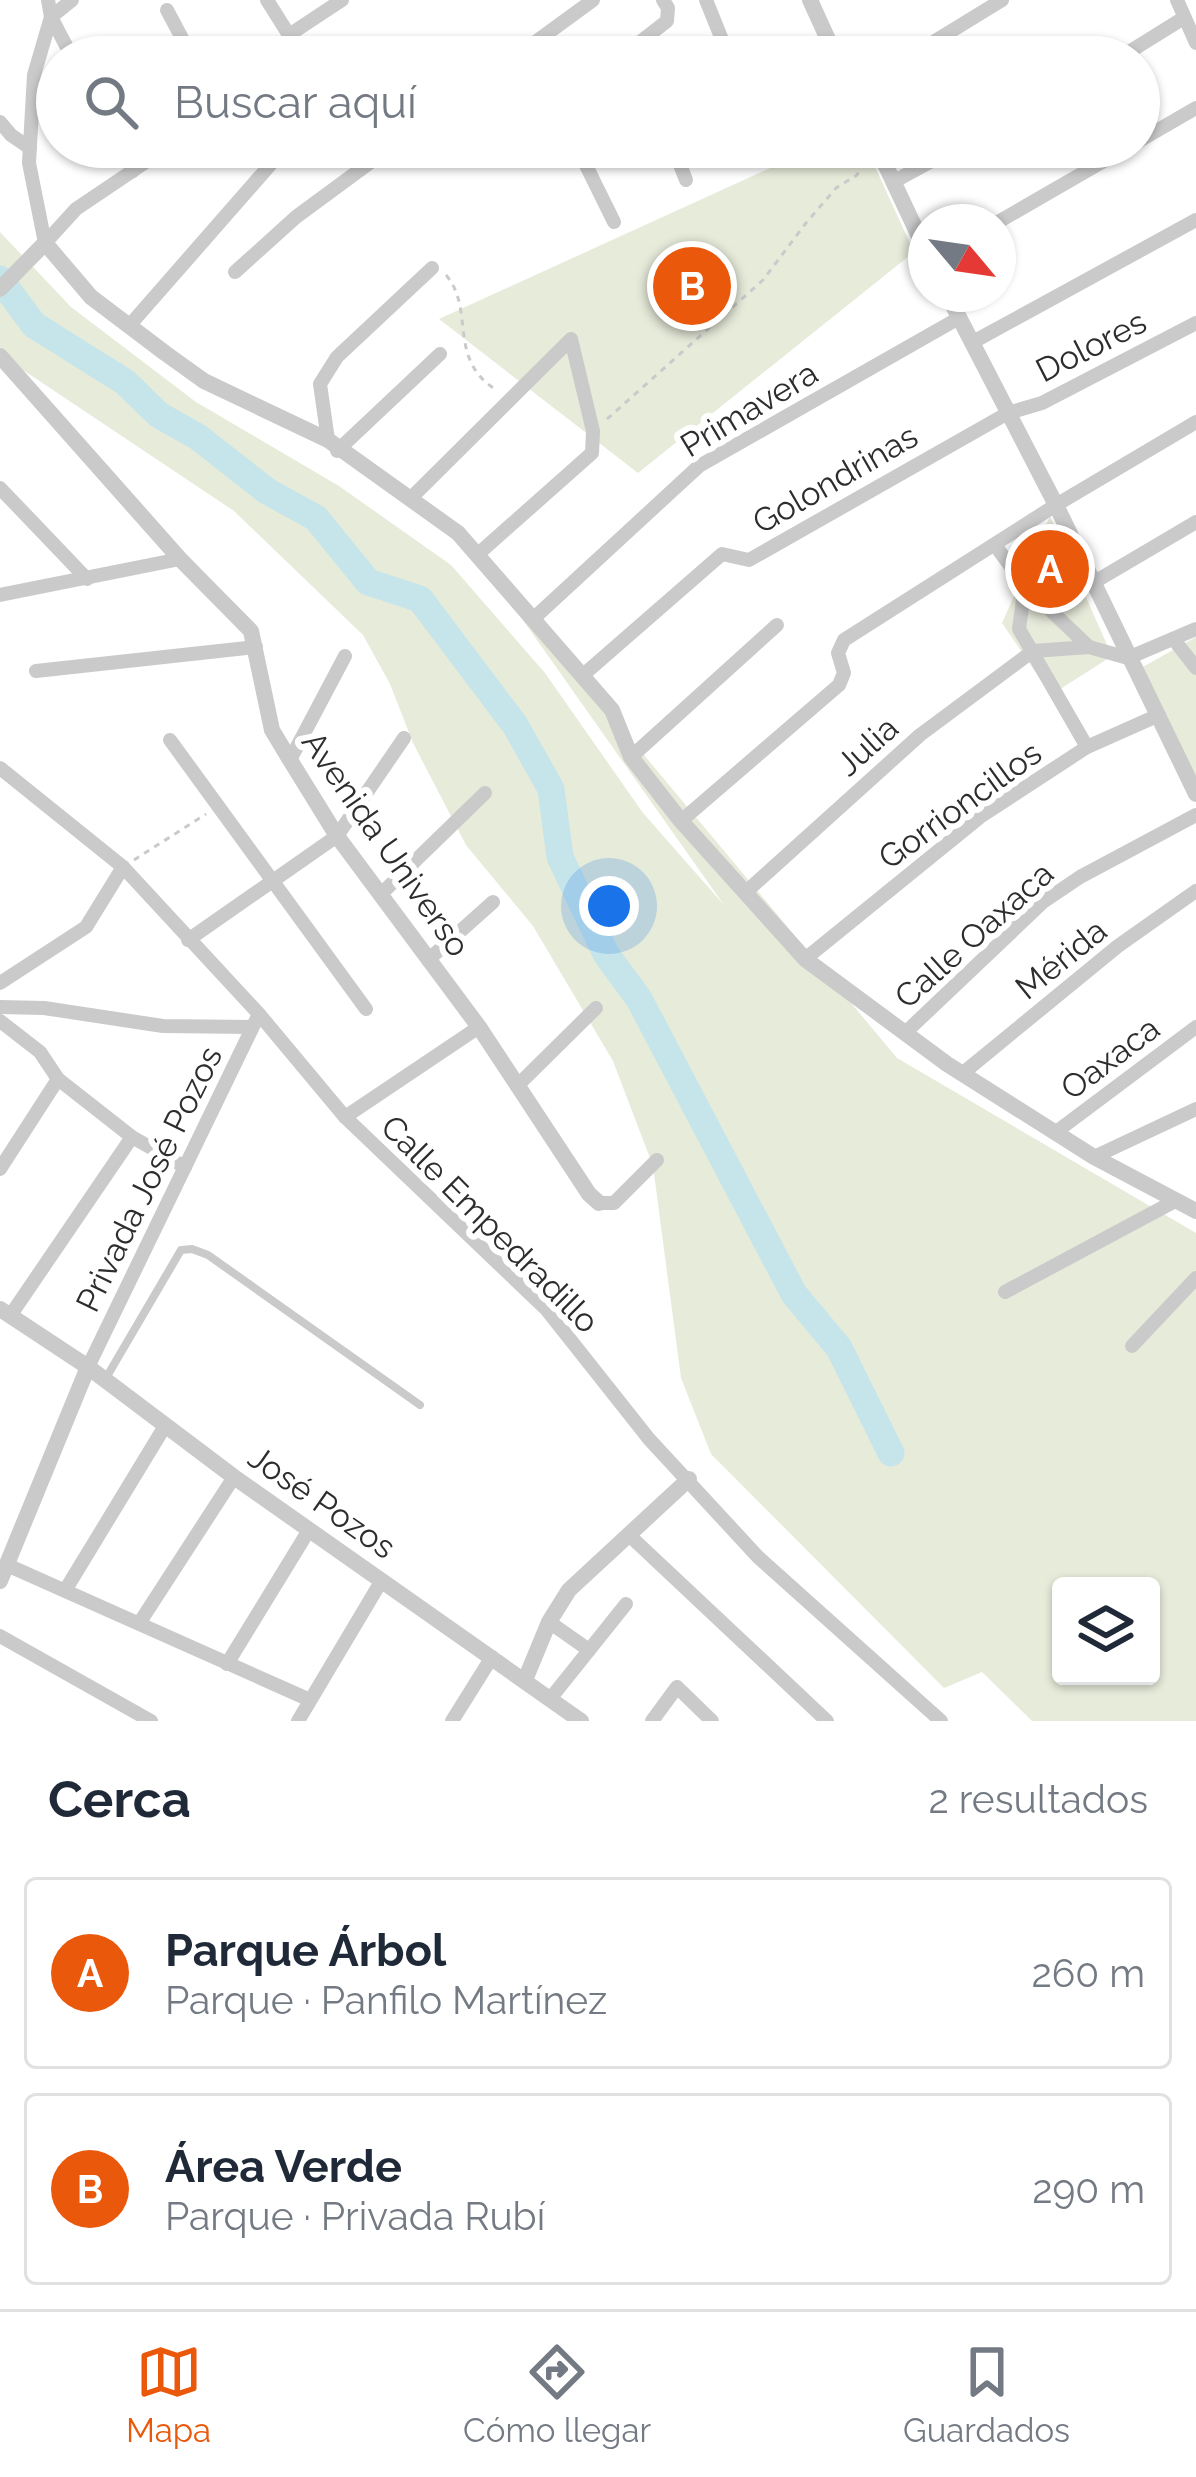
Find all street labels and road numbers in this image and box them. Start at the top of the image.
street label: Dolores [1029,302,1153,390]
street label: Primavera [673,353,825,465]
street label: Golondrinas [746,416,924,542]
street label: Julia [828,708,906,784]
street label: Avenida Universo [294,724,478,964]
street label: Gorrioncillos [871,733,1049,877]
street label: Calle Oaxaca [887,854,1061,1016]
street label: Mérida [1008,911,1114,1007]
street label: Oaxaca [1053,1008,1167,1108]
street label: Privada José Pozos [68,1040,230,1318]
street label: Calle Empedradillo [373,1107,607,1341]
street label: José Pozos [241,1437,403,1567]

